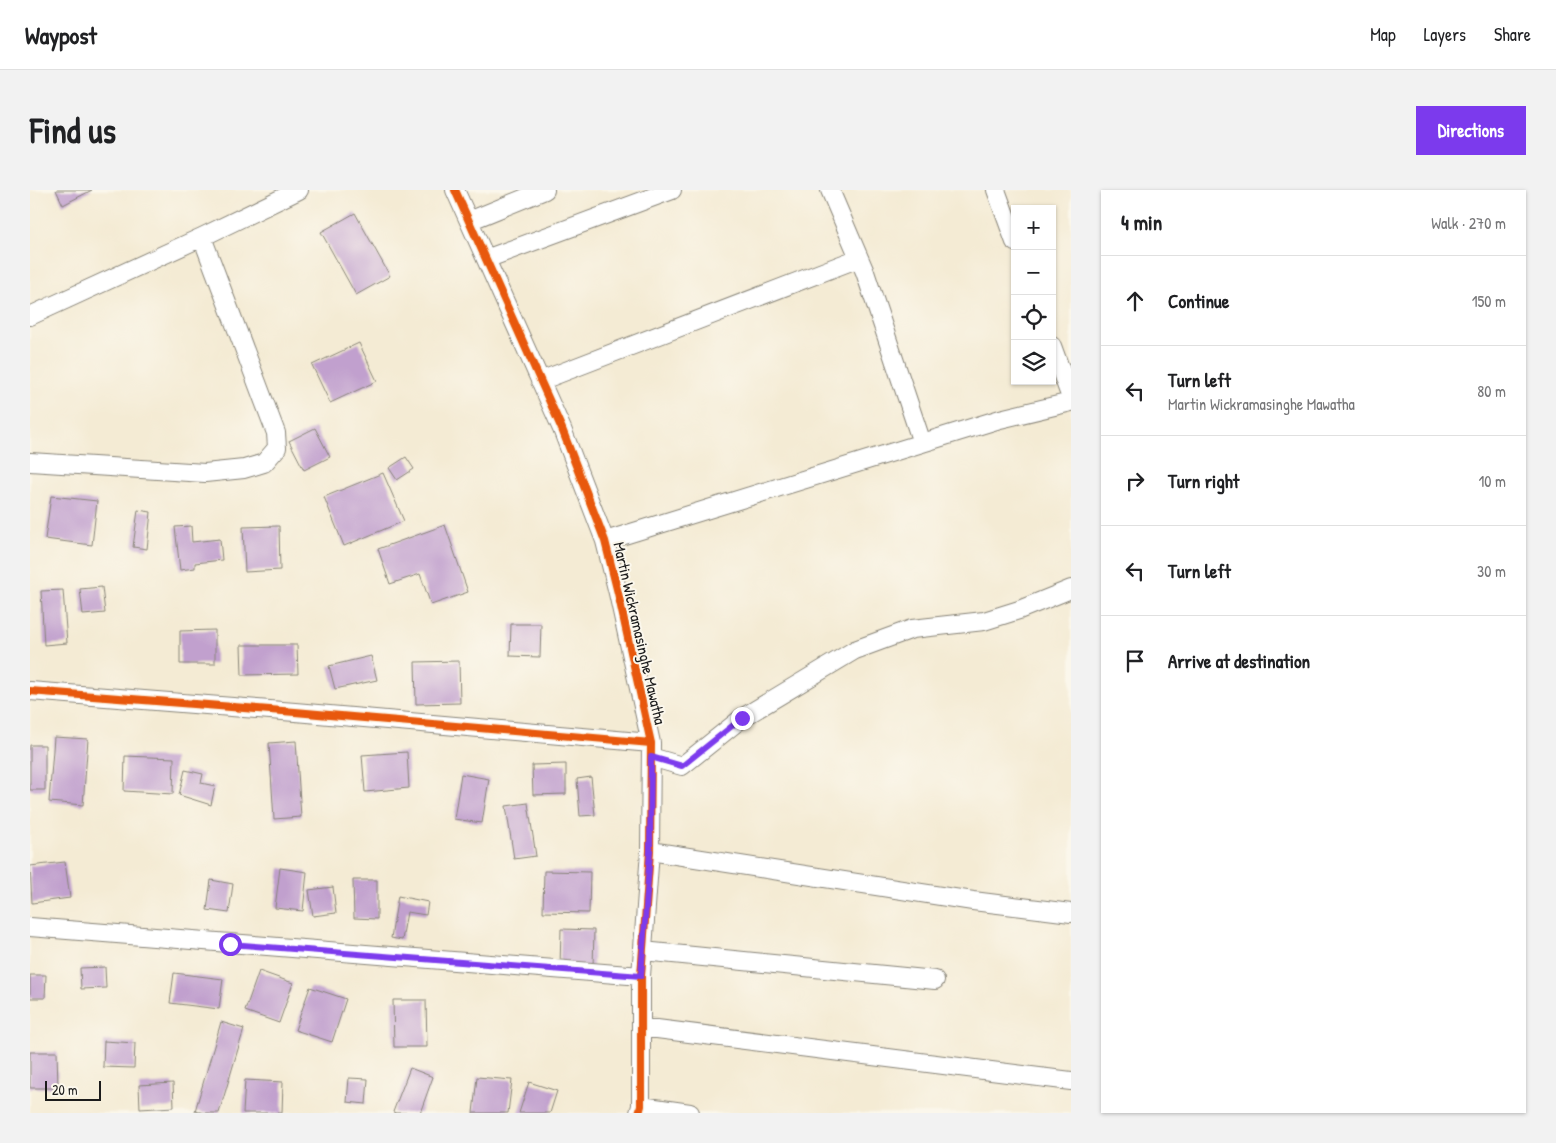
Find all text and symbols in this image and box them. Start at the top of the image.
text: Waypost [25,19,97,51]
text: Map [1370,22,1396,47]
text: Layers [1424,22,1466,47]
text: Share [1494,22,1531,47]
button: Directions [1416,106,1526,155]
text: Find us [30,107,116,154]
map controls [1011,205,1056,385]
button: + [1011,205,1056,250]
text: 4 min [1121,208,1162,237]
text: Walk · 270 m [1431,212,1506,234]
button: − [1011,250,1056,295]
icon: ahead [1121,287,1149,315]
text: Continue [1168,288,1229,314]
text: 150 m [1472,290,1506,312]
button: locate [1011,295,1056,340]
button: layers [1011,340,1056,385]
text: Turn left [1168,367,1231,393]
icon: left [1121,377,1149,405]
text: 80 m [1477,380,1506,402]
text: Martin Wickramasinghe Mawatha [1168,393,1355,415]
icon: right [1121,467,1149,495]
text: Turn right [1168,468,1239,494]
text: 10 m [1478,470,1506,492]
street label: Martin Wickramasinghe Mawatha [608,540,672,726]
icon: left [1121,557,1149,585]
text: Turn left [1168,558,1231,584]
text: 30 m [1477,560,1506,582]
icon: arrive [1121,647,1149,675]
text: Arrive at destination [1168,648,1310,674]
route end [731,707,754,730]
route start [219,933,242,956]
scale bar [45,1078,101,1101]
text: 20 m [52,1080,78,1099]

